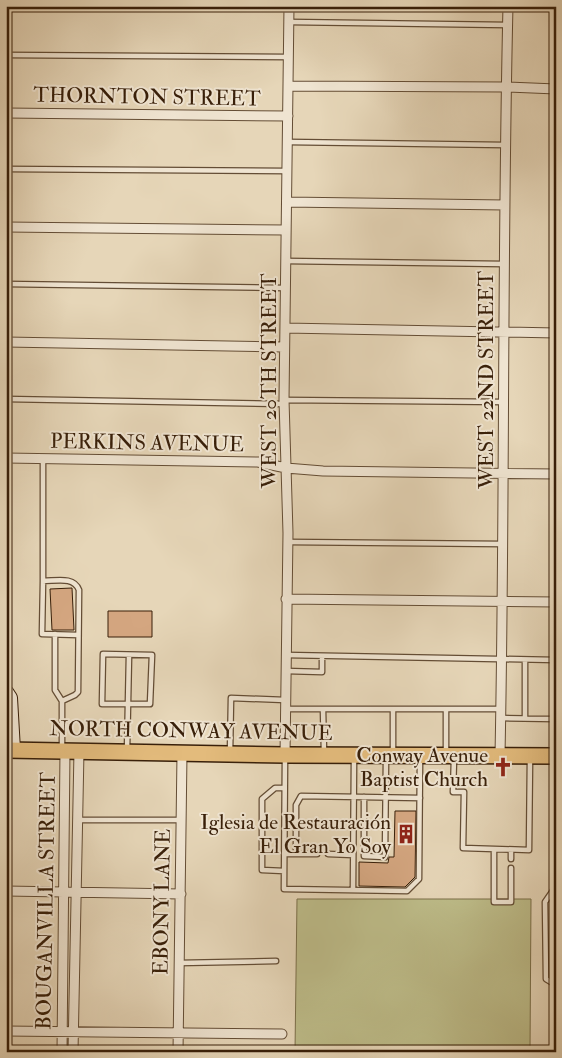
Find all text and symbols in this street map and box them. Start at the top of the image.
street label: THORNTON STREET [33,82,261,112]
street label: WEST 22ND STREET [473,271,500,490]
street label: WEST 20TH STREET [256,273,283,489]
street label: PERKINS AVENUE [50,428,244,458]
street label: NORTH CONWAY AVENUE [49,715,333,747]
place label: Conway Avenue Baptist Church [356,742,488,793]
church icon: Conway Avenue Baptist Church [492,756,514,778]
street label: BOUGANVILLA STREET [30,771,62,1030]
place label: Iglesia de Restauración El Gran Yo Soy [200,809,392,860]
building icon: Iglesia de Restauración El Gran Yo Soy [395,823,417,845]
street label: EBONY LANE [147,829,177,975]

